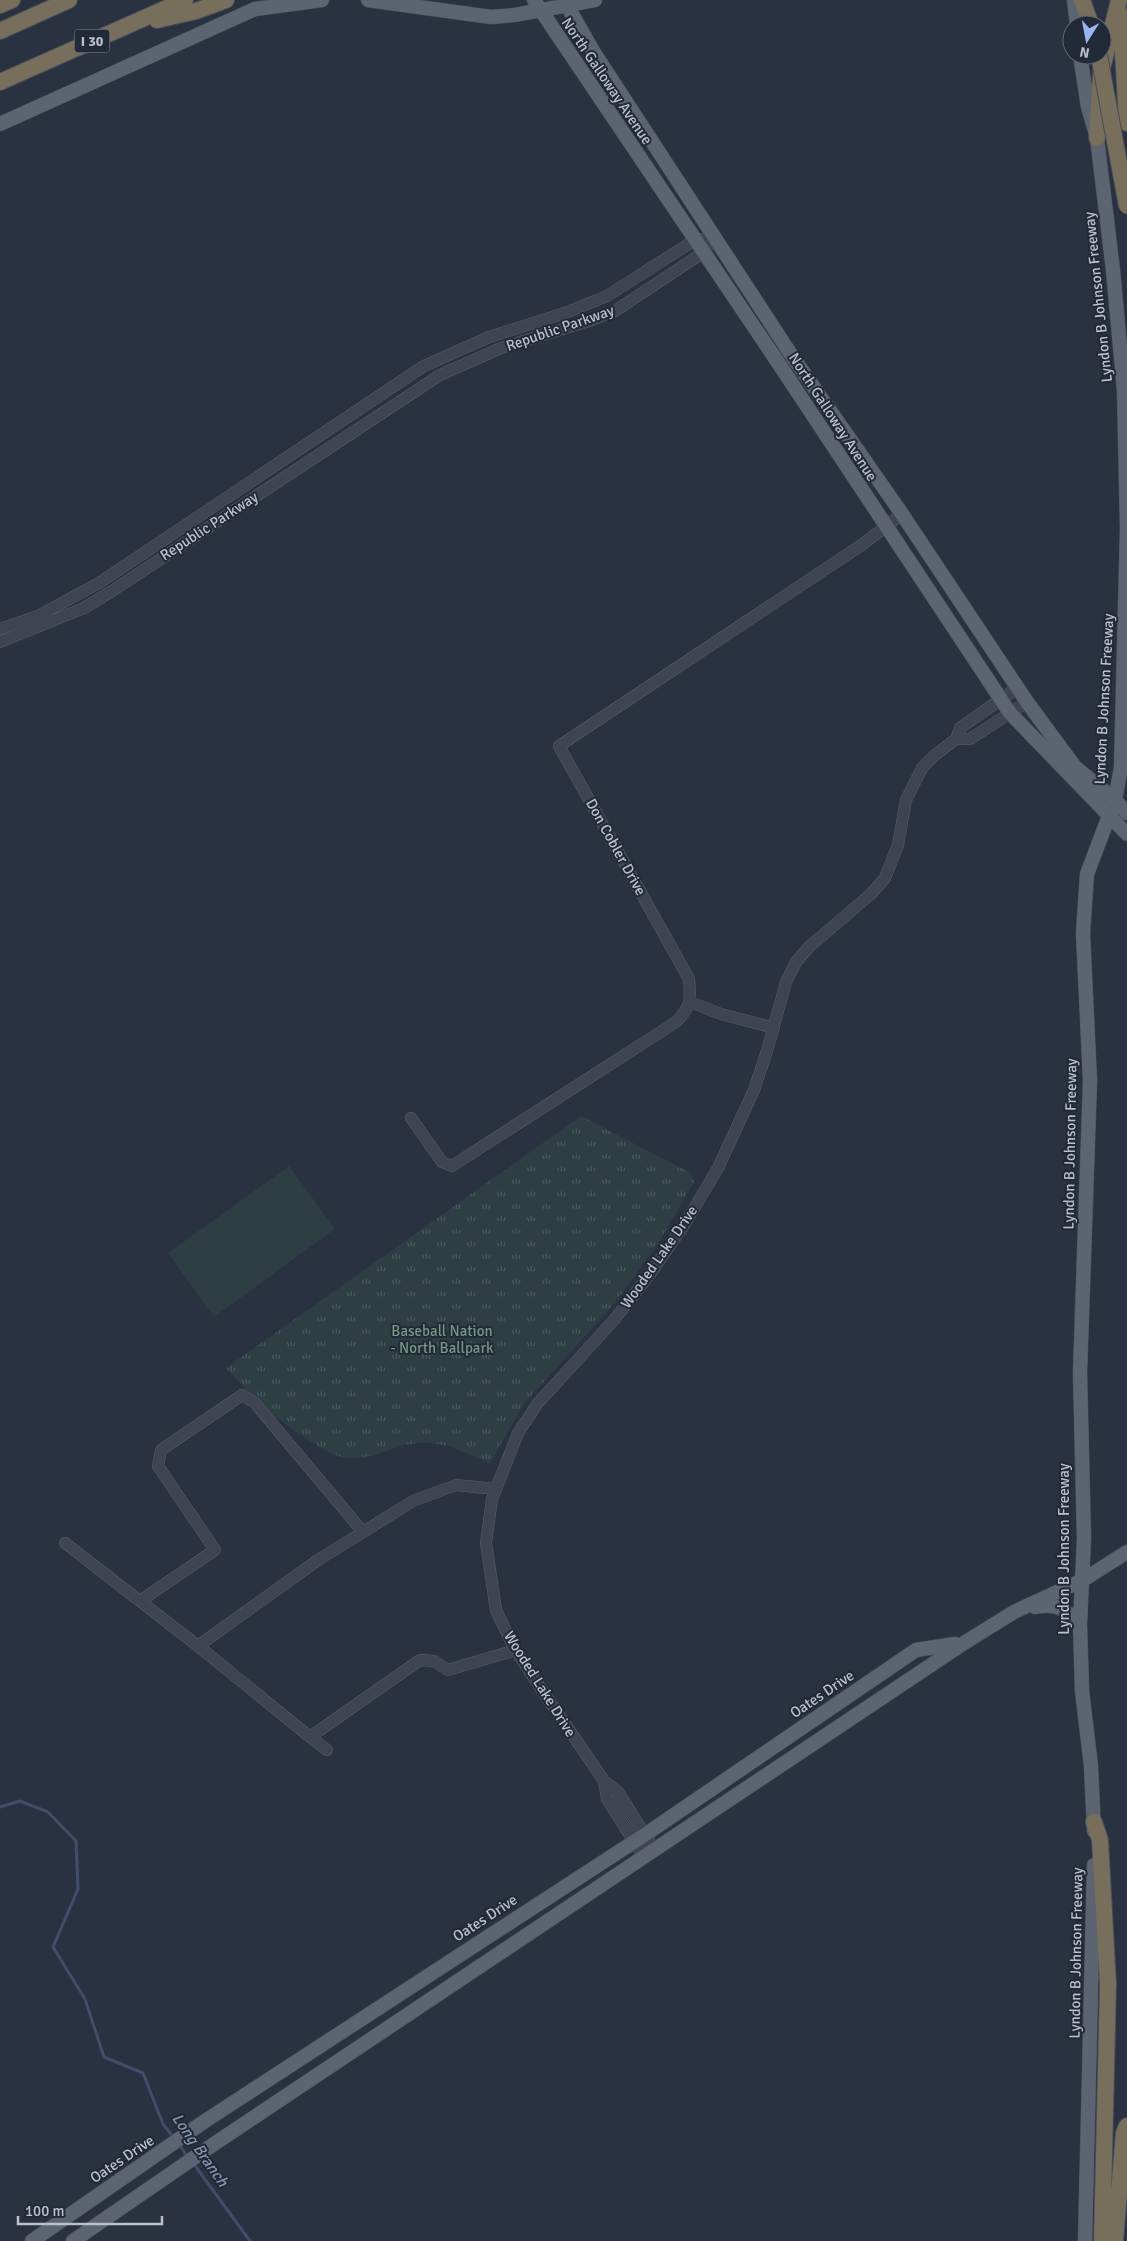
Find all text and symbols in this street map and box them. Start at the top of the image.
street label: North Galloway Avenue [558,14,656,148]
north arrow [1062,15,1112,65]
road number: I 30 [74,29,110,52]
text: N [1078,43,1091,62]
street label: Lyndon B Johnson Freeway [1080,211,1116,383]
street label: Republic Parkway [504,301,616,355]
street label: North Galloway Avenue [785,349,881,485]
street label: Republic Parkway [157,488,261,564]
street label: Lyndon B Johnson Freeway [1091,613,1117,785]
street label: Don Cobler Drive [582,795,650,899]
street label: Lyndon B Johnson Freeway [1060,1058,1080,1230]
street label: Wooded Lake Drive [617,1202,701,1312]
park label: Baseball Nation - North Ballpark [390,1322,494,1357]
street label: Lyndon B Johnson Freeway [1055,1463,1073,1635]
street label: Wooded Lake Drive [500,1628,580,1740]
street label: Oates Drive [787,1666,857,1722]
street label: Lyndon B Johnson Freeway [1066,1867,1086,2039]
street label: Oates Drive [449,1891,521,1945]
water label: Long Branch [167,2109,233,2192]
street label: Oates Drive [87,2131,157,2187]
scale bar [18,2194,161,2226]
text: 100 m [25,2202,65,2220]

